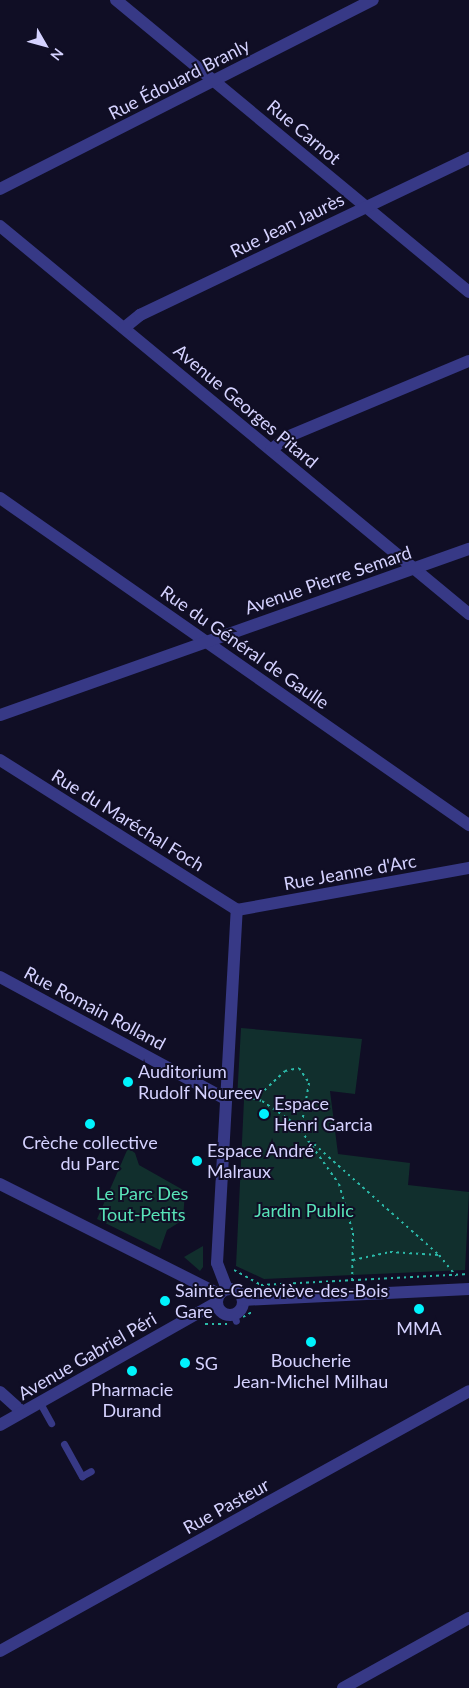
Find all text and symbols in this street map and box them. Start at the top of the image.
north arrow [20,20,70,70]
street label: Rue Édouard Branly [105,34,253,124]
text: N [47,45,67,64]
street label: Rue Carnot [263,95,345,169]
street label: Rue Jean Jaurès [226,188,348,262]
street label: Avenue Georges Pitard [170,339,322,473]
street label: Avenue Pierre Semard [242,541,414,619]
street label: Rue du Général de Gaulle [157,581,333,713]
street label: Rue du Maréchal Foch [48,764,208,876]
street label: Rue Jeanne d'Arc [282,850,418,894]
street label: Rue Romain Rolland [21,962,169,1054]
place label: Auditorium Rudolf Noureev [138,1061,262,1104]
marker: Auditorium Rudolf Noureev [122,1076,134,1088]
place label: Espace Henri Garcia [274,1093,373,1136]
marker: Espace Henri Garcia [258,1108,270,1120]
marker: Crèche collective du Parc [84,1118,96,1130]
place label: Crèche collective du Parc [22,1132,158,1174]
place label: Espace André Malraux [207,1140,315,1182]
marker: Espace André Malraux [191,1155,203,1167]
park label: Le Parc Des Tout-Petits [96,1183,188,1226]
park label: Jardin Public [254,1199,354,1221]
place label: Sainte-Geneviève-des-Bois Gare [175,1280,388,1322]
marker: Sainte-Geneviève-des-Bois Gare [159,1295,171,1307]
marker: MMA [413,1303,425,1315]
street label: Avenue Gabriel Péri [14,1308,160,1404]
place label: MMA [396,1317,442,1339]
marker: Boucherie Jean-Michel Milhau [305,1336,317,1348]
place label: Boucherie Jean-Michel Milhau [234,1350,388,1392]
place label: SG [195,1352,218,1374]
marker: SG [179,1357,191,1369]
marker: Pharmacie Durand [126,1365,138,1377]
place label: Pharmacie Durand [91,1379,173,1422]
street label: Rue Pasteur [179,1474,273,1538]

